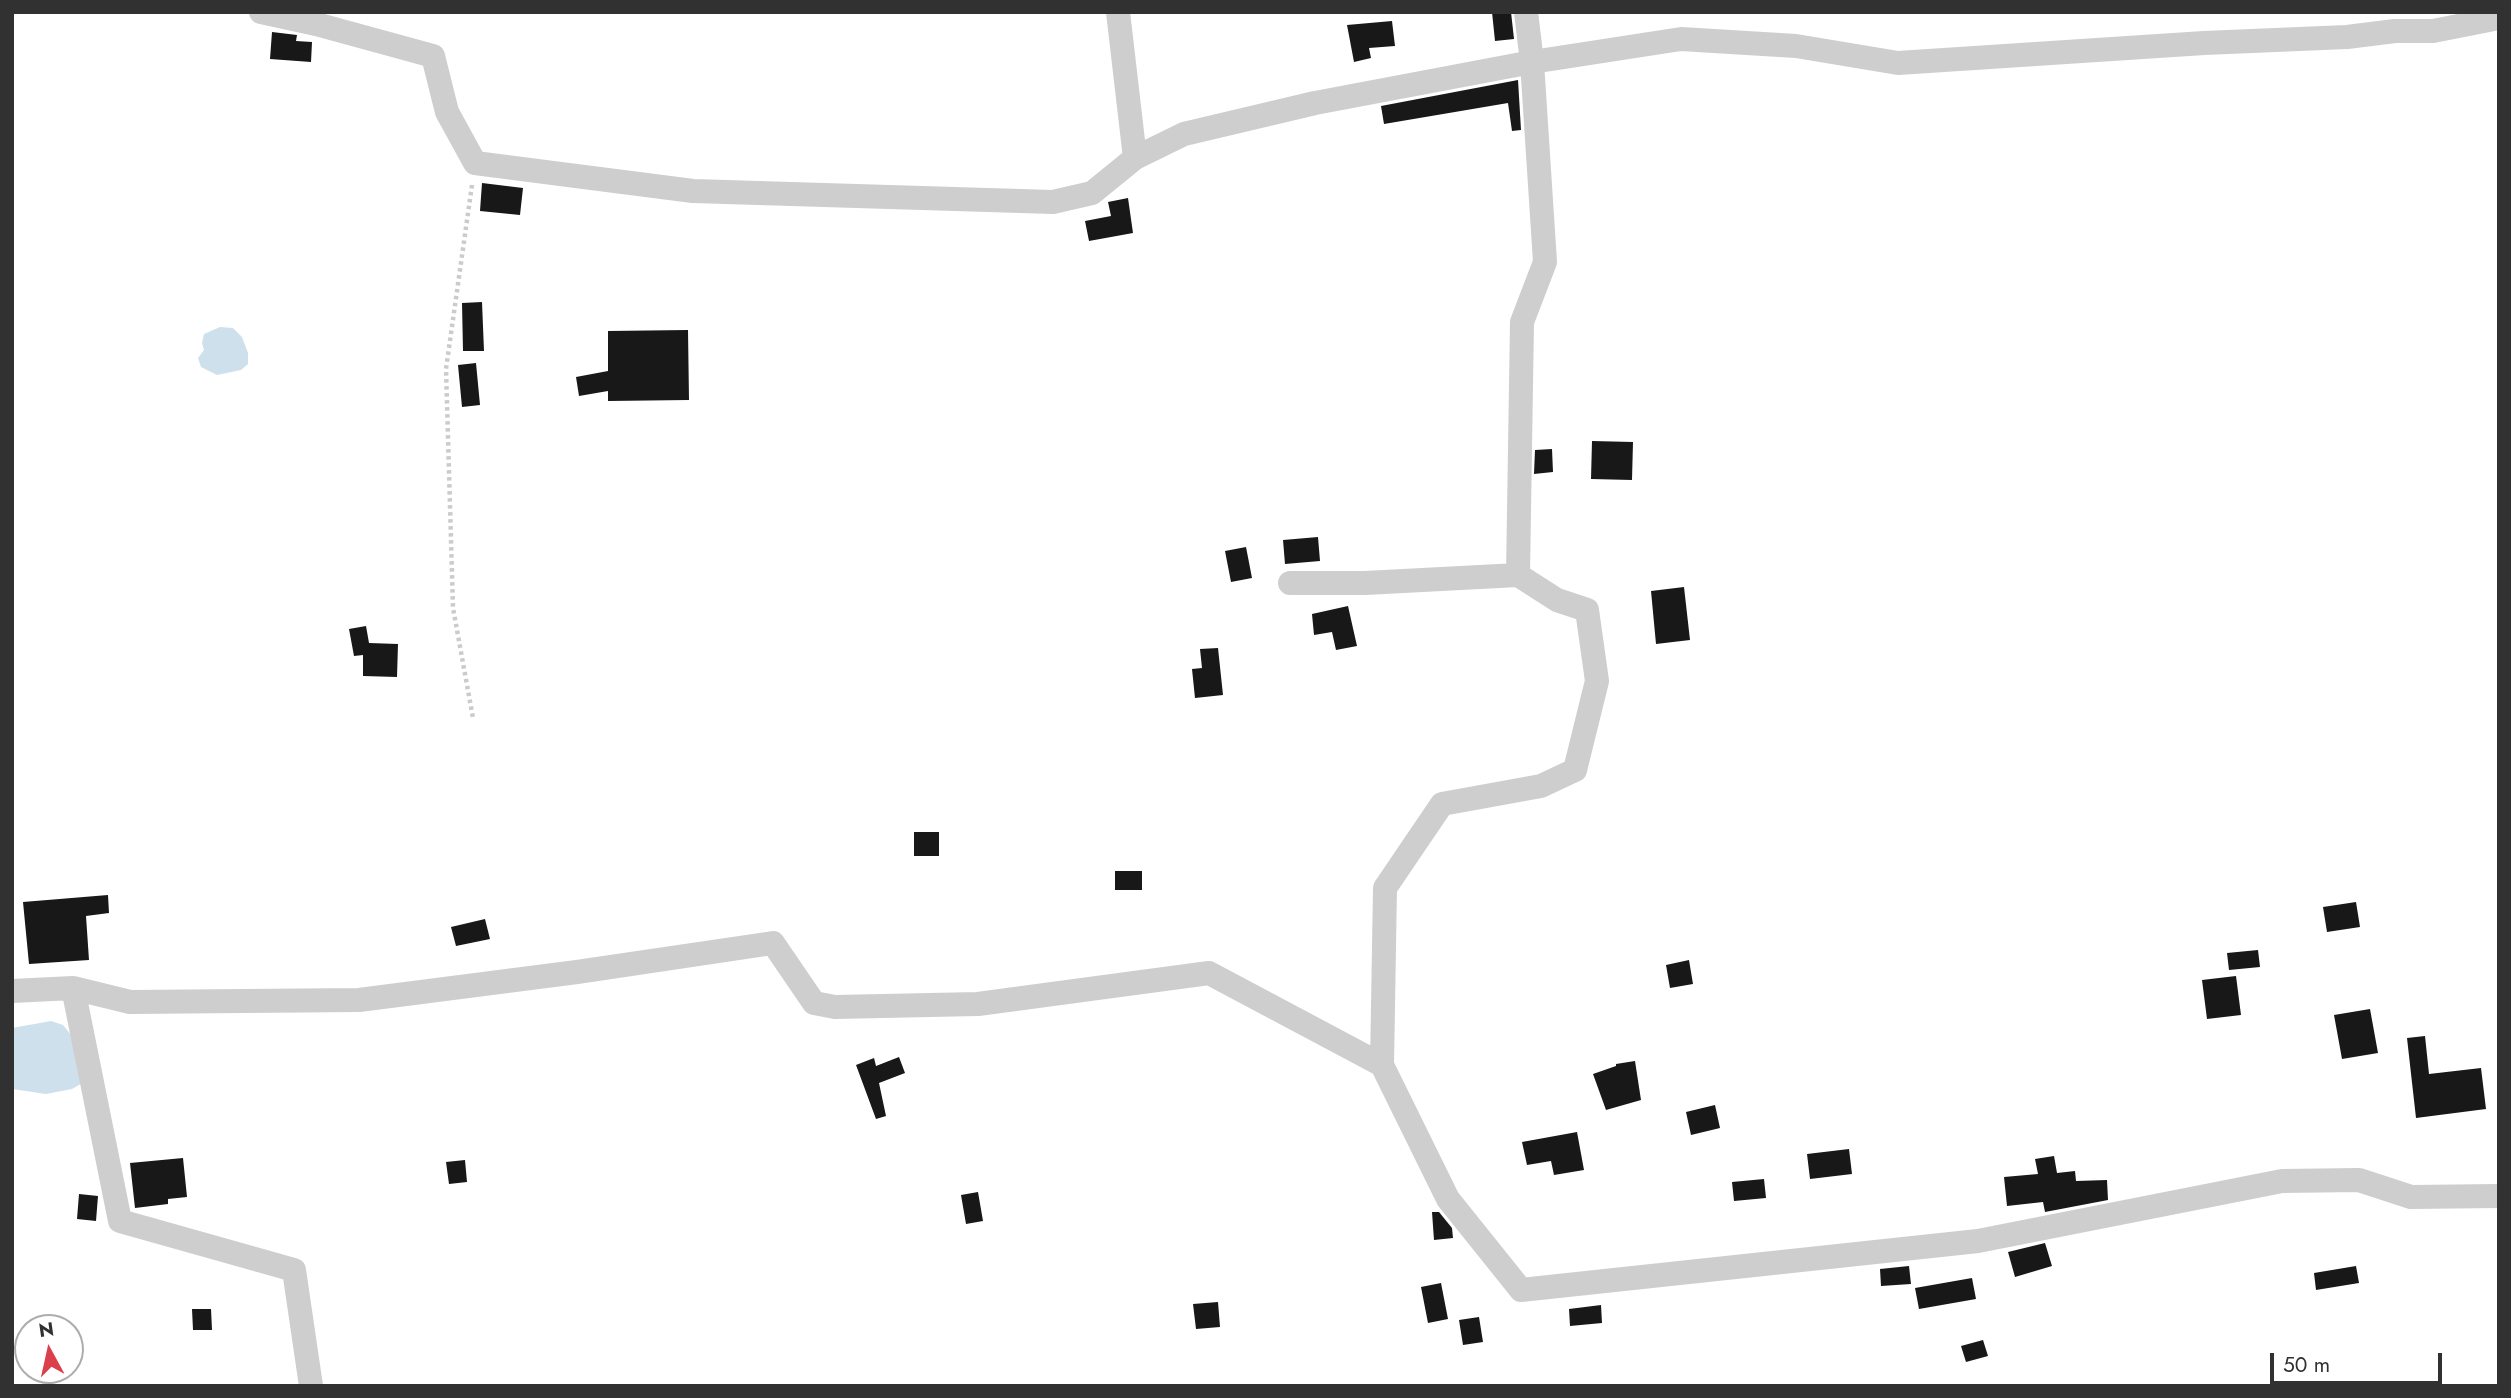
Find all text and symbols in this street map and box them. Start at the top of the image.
north arrow [14,1314,84,1384]
text: N [37,1315,56,1344]
scale bar [2273,1338,2444,1382]
text: 50 m [2283,1350,2330,1380]

